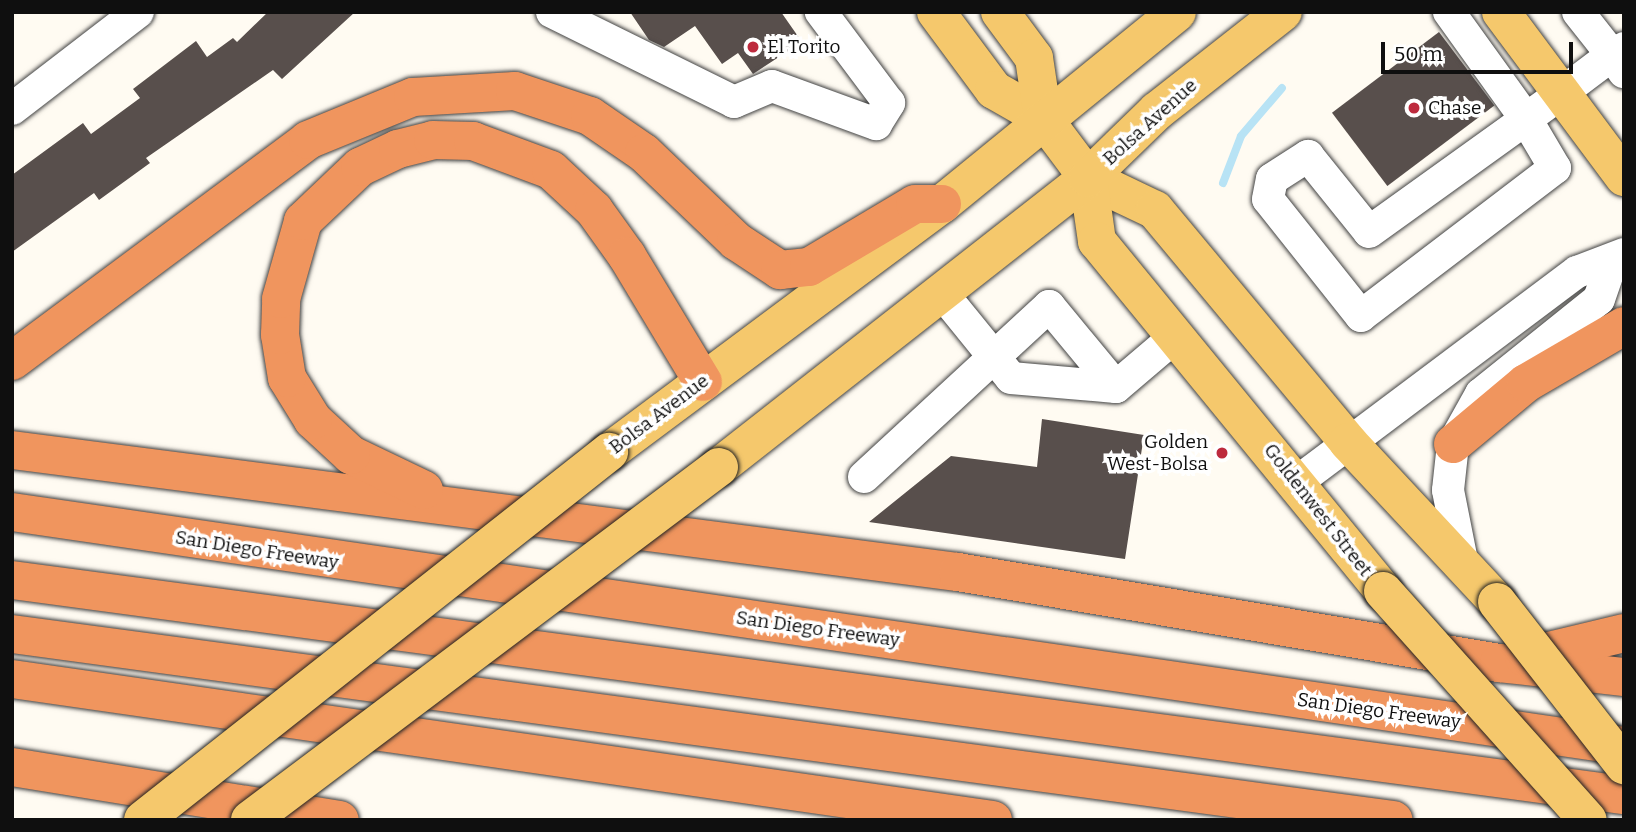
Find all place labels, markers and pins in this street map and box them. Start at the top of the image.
place label: El Torito [767,36,841,58]
marker: El Torito [745,39,761,55]
place label: Chase [1428,97,1481,119]
marker: Chase [1406,100,1422,116]
place label: Golden West-Bolsa [1107,431,1208,475]
marker: Golden West-Bolsa [1214,445,1230,461]

